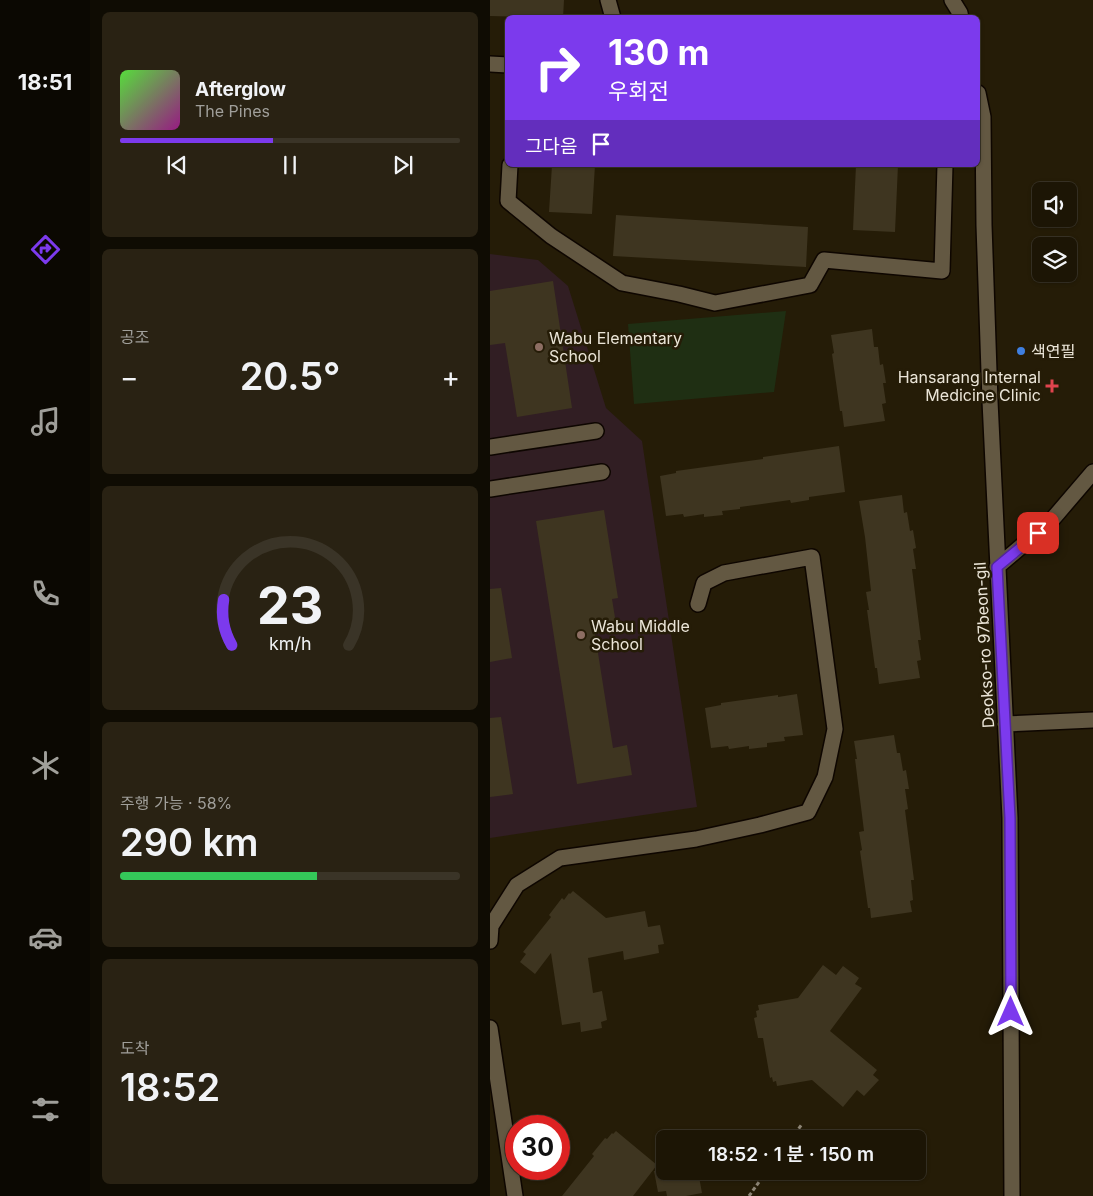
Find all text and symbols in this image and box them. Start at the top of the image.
text: 130 m [608,31,710,73]
icon: right [525,35,590,100]
text: 18:51 [18,69,72,95]
text: Afterglow [195,78,286,101]
text: 우회전 [608,78,669,104]
text: The Pines [195,101,270,121]
icon: arrive [587,130,615,158]
text: 그다음 [525,135,577,158]
icon: previous [163,151,191,179]
icon: pause [276,151,304,179]
icon: next [389,151,417,179]
map controls [1032,182,1077,282]
button: sound [1032,182,1077,227]
icon: directions [28,232,63,267]
button: layers [1032,237,1077,282]
text: 공조 [120,327,149,347]
place label: Wabu Elementary School [549,328,682,366]
marker: Wabu Elementary School [533,341,545,353]
place label: 색연필 [1031,341,1075,361]
marker: 색연필 [1015,345,1027,357]
text: 20.5° [240,353,340,399]
text: − [120,360,139,394]
text: + [441,360,460,394]
place label: Hansarang Internal Medicine Clinic [898,367,1041,405]
marker: Hansarang Internal Medicine Clinic [1045,379,1059,393]
icon: music [28,404,63,439]
pin [1017,512,1059,554]
icon: arrive [1024,519,1052,547]
street label: Deokso-ro 97beon-gil [970,561,998,729]
text: 23 [257,574,323,637]
icon: phone [28,576,63,611]
place label: Wabu Middle School [591,616,690,654]
marker: Wabu Middle School [575,629,587,641]
text: km/h [269,633,311,654]
icon: climate [28,748,63,783]
text: 주행 가능 · 58% [120,793,232,813]
text: 290 km [120,819,258,865]
icon: car [28,920,63,955]
position arrow [984,985,1036,1037]
text: 도착 [120,1038,149,1058]
text: 18:52 [120,1064,220,1110]
icon: filters [28,1092,63,1127]
speed limit sign: 30 [505,1115,570,1180]
text: 18:52 · 1 분 · 150 m [708,1143,874,1166]

